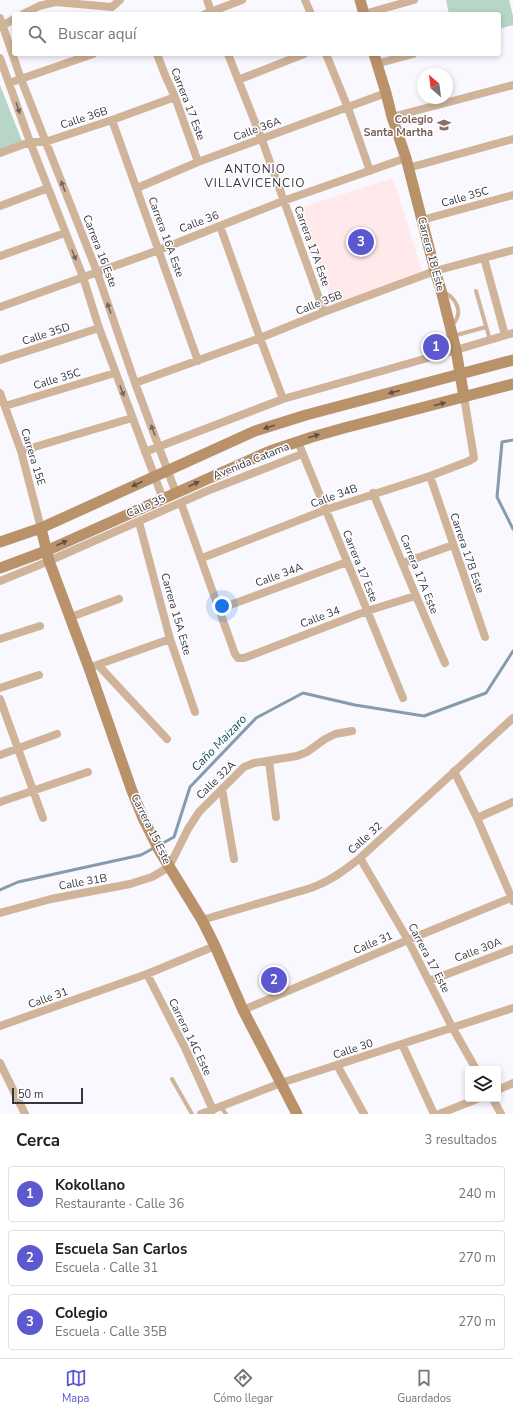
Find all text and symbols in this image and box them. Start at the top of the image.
search box [12,12,501,56]
icon: search [26,23,48,45]
text: Buscar aquí [58,24,136,44]
street label: Carrera 17 Este [167,66,209,143]
north arrow [417,68,453,104]
one-way arrow [15,102,21,114]
street label: Calle 36B [58,103,110,133]
place label: Colegio Santa Martha [364,112,433,140]
street label: Calle 36A [231,114,283,144]
school or university icon: Colegio Santa Martha [436,117,452,133]
district label: ANTONIO VILLAVICENCIO [204,161,305,191]
one-way arrow [60,180,66,192]
street label: Calle 35C [439,183,491,211]
street label: Carrera 16A Este [144,195,188,279]
street label: Carrera 17A Este [290,204,334,288]
street label: Calle 36 [177,207,221,236]
street label: Carrera 16 Este [79,213,121,290]
street label: Carrera 18 Este [414,215,448,293]
pin: 3 [348,227,374,257]
one-way arrow [71,250,77,262]
street label: Calle 35B [294,287,344,319]
one-way arrow [106,301,112,313]
street label: Calle 35D [20,319,72,349]
pin: 1 [423,332,449,362]
street label: Calle 35C [31,365,83,393]
one-way arrow [119,385,125,397]
one-way arrow [388,389,400,395]
one-way arrow [434,400,446,406]
one-way arrow [150,423,156,435]
one-way arrow [263,424,275,430]
street label: Carrera 15E [17,427,49,487]
one-way arrow [309,433,321,439]
street label: Avenida Catama [211,439,292,483]
one-way arrow [131,481,142,487]
one-way arrow [188,481,200,487]
street label: Calle 34B [308,481,360,511]
street label: Calle 35 [124,491,168,521]
street label: Carrera 17B Este [446,511,488,595]
street label: Carrera 17 Este [339,528,381,604]
street label: Carrera 17A Este [396,532,442,616]
one-way arrow [57,540,69,546]
street label: Calle 34A [253,560,305,590]
street label: Carrera 15A Este [157,571,195,657]
your location [212,596,232,616]
street label: Calle 34 [298,602,342,631]
water label: Caño Maizaro [188,711,250,775]
street label: Calle 32A [193,757,239,803]
street label: Carrera 15 Este [127,791,175,867]
street label: Calle 32 [345,819,385,857]
street label: Calle 31B [58,870,108,894]
street label: Carrera 17 Este [404,921,454,995]
street label: Calle 31 [351,928,395,958]
street label: Calle 30A [452,934,504,966]
pin: 2 [261,965,287,995]
street label: Calle 31 [26,984,70,1012]
street label: Carrera 14C Este [165,996,215,1078]
street label: Calle 30 [331,1035,375,1063]
map controls [465,1066,501,1102]
button: layers [465,1066,501,1102]
scale bar [12,1086,83,1105]
text: 50 m [18,1087,43,1102]
text: Cerca [16,1129,60,1152]
text: 3 resultados [425,1131,497,1149]
text: Kokollano [55,1175,125,1195]
text: 1 [26,1185,34,1203]
text: 240 m [458,1185,496,1203]
text: Restaurante · Calle 36 [55,1195,184,1213]
text: Escuela San Carlos [55,1239,187,1259]
text: 2 [26,1249,34,1267]
text: 270 m [458,1249,496,1267]
text: Escuela · Calle 31 [55,1259,158,1277]
text: Colegio [55,1303,108,1323]
text: 3 [26,1313,34,1331]
text: 270 m [458,1313,496,1331]
text: Escuela · Calle 35B [55,1323,167,1341]
tab: Mapa [62,1367,89,1406]
tab: Cómo llegar [213,1367,273,1406]
tab: Guardados [397,1367,451,1406]

